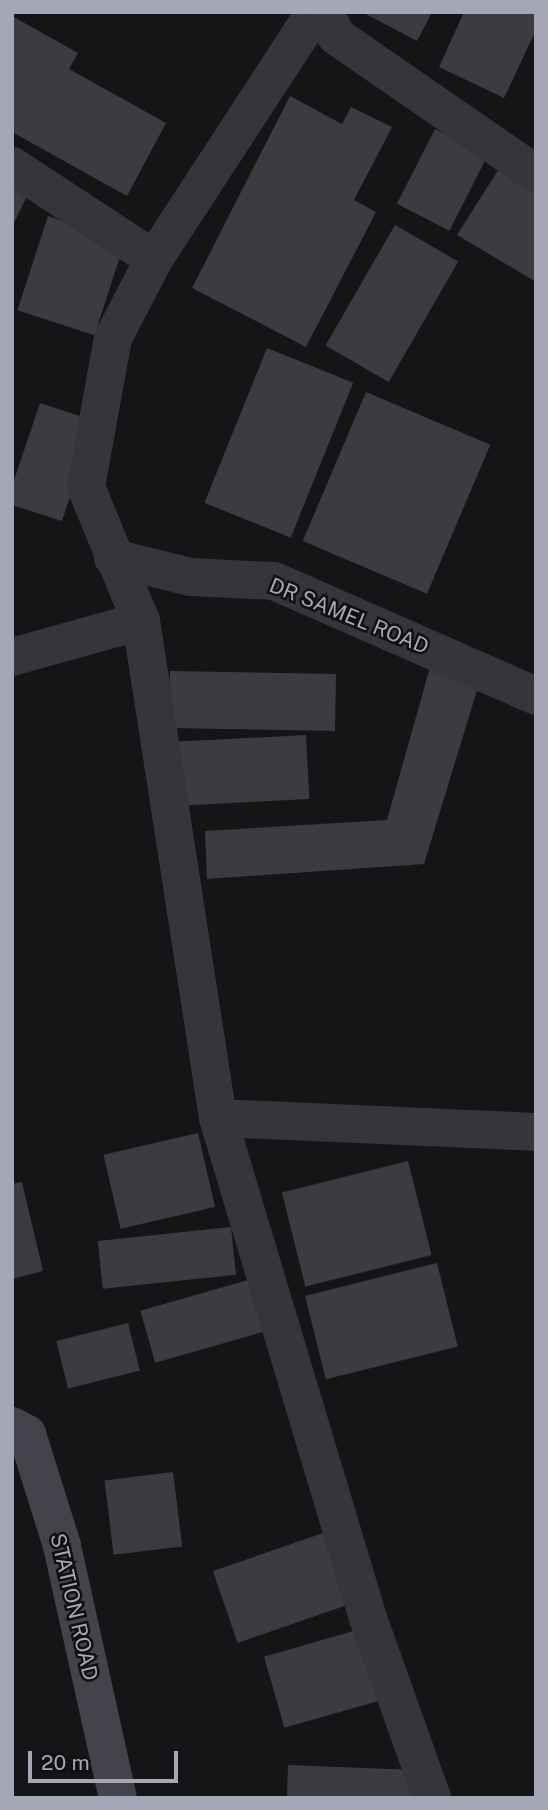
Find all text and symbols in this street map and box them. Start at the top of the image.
street label: DR SAMEL ROAD [266,573,432,659]
street label: STATION ROAD [45,1531,103,1683]
scale bar [32,1736,182,1780]
text: 20 m [41,1750,90,1775]

